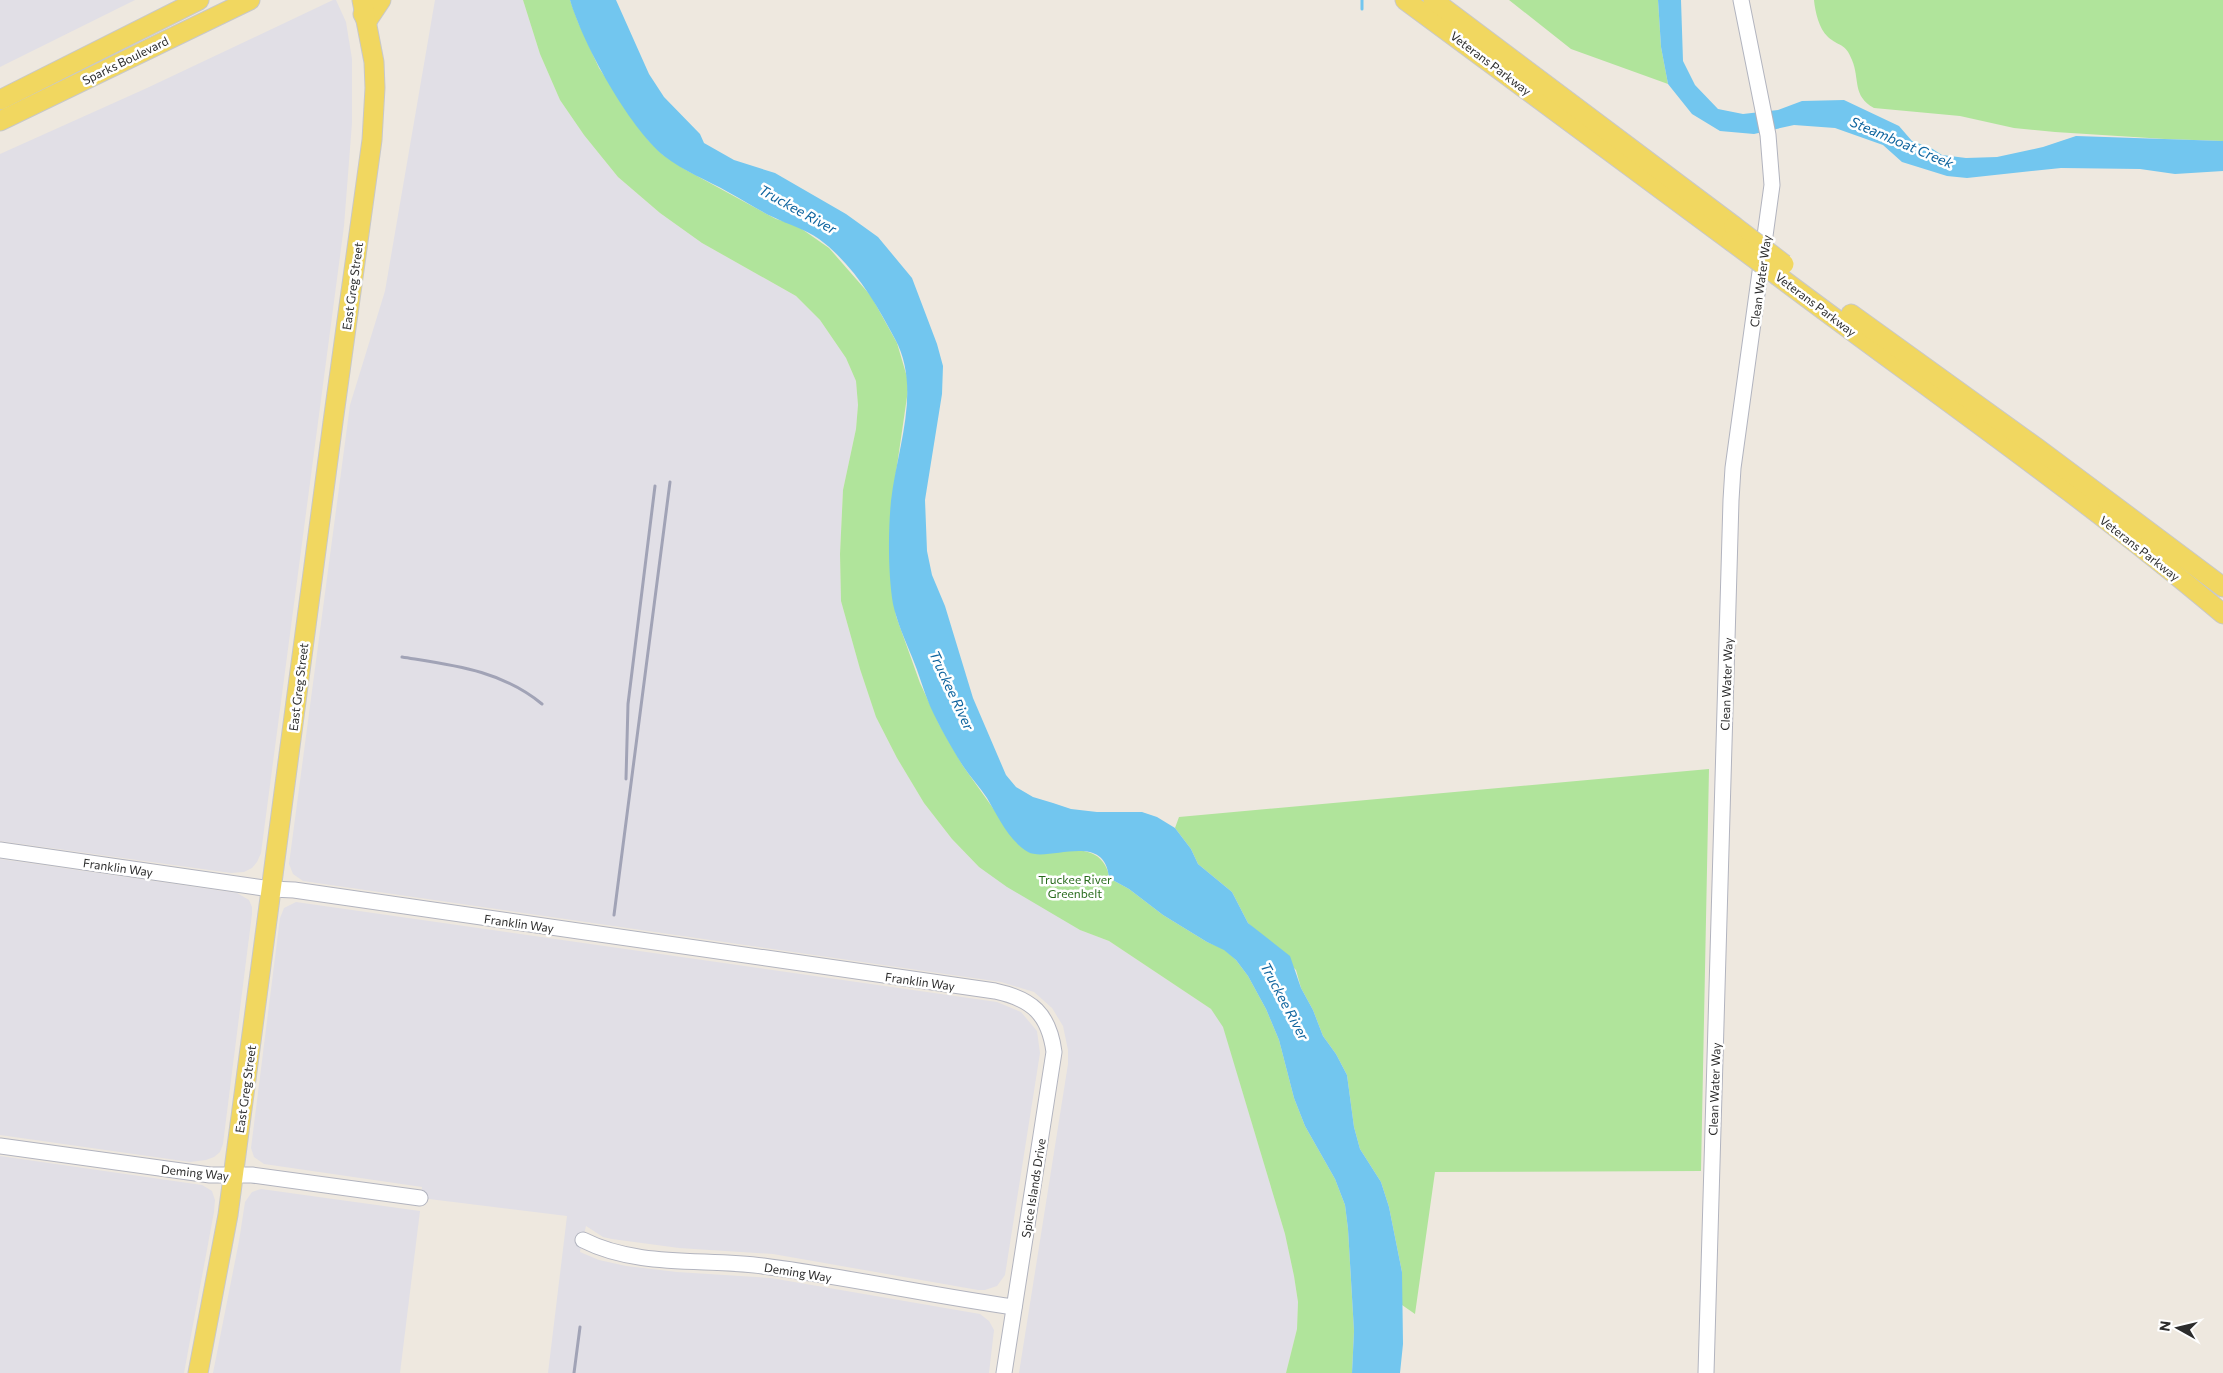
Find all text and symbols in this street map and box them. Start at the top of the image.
street label: Veterans Parkway [1448,28,1534,98]
street label: Sparks Boulevard [80,33,170,87]
water label: Steamboat Creek [1848,113,1956,172]
water label: Truckee River [756,181,840,237]
street label: Clean Water Way [1747,234,1773,328]
street label: East Greg Street [339,241,365,331]
street label: Veterans Parkway [1773,269,1859,339]
street label: Veterans Parkway [2097,513,2183,583]
street label: Clean Water Way [1717,637,1735,731]
street label: East Greg Street [286,642,310,732]
water label: Truckee River [926,648,978,733]
street label: Franklin Way [82,855,154,879]
park label: Truckee River Greenbelt [1038,872,1112,900]
street label: Franklin Way [483,911,555,935]
water label: Truckee River [1257,959,1313,1043]
street label: Franklin Way [884,969,956,993]
street label: Clean Water Way [1705,1042,1723,1136]
street label: East Greg Street [232,1044,258,1134]
street label: Spice Islands Drive [1018,1137,1048,1239]
street label: Deming Way [160,1161,230,1183]
street label: Deming Way [763,1260,833,1284]
north arrow [2153,1303,2203,1353]
text: N [2155,1320,2174,1333]

